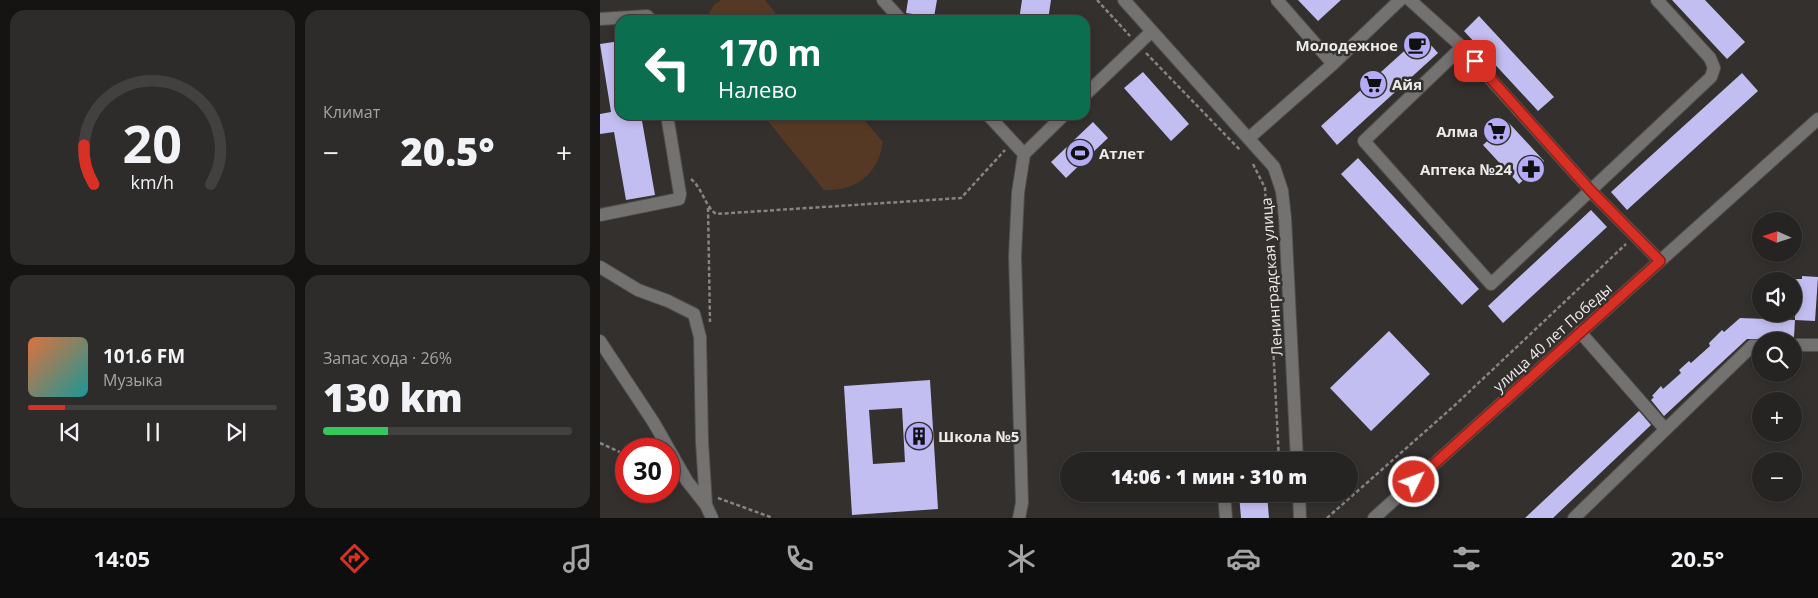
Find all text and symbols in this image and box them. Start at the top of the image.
text: 170 m [718,29,822,76]
cafe icon: Молодежное [1402,30,1432,60]
icon: left [635,35,700,100]
place label: Молодежное [1296,35,1398,55]
pin [1454,40,1496,82]
icon: arrive [1461,47,1489,75]
supermarket icon: Айя [1358,69,1388,99]
text: Налево [718,74,797,104]
place label: Айя [1392,74,1422,94]
text: Климат [323,101,380,123]
text: 20 [123,107,182,178]
supermarket icon: Алма [1482,116,1512,146]
place label: Алма [1436,121,1478,141]
text: 20.5° [401,125,494,177]
text: − [323,133,339,171]
text: + [556,133,572,171]
sports icon: Атлет [1065,138,1095,168]
place label: Атлет [1099,143,1144,163]
pharmacy icon: Аптека №24 [1516,154,1546,184]
place label: Аптека №24 [1420,159,1512,179]
text: km/h [131,170,174,194]
street label: Ленинградская улица [1255,197,1287,357]
north arrow [1752,212,1802,262]
map controls [1752,212,1802,502]
button: sound [1752,272,1802,322]
street label: улица 40 лет Победы [1488,278,1616,396]
button: search [1752,332,1802,382]
text: 101.6 FM [103,343,185,369]
text: Запас хода · 26% [323,347,452,369]
text: Музыка [103,369,163,391]
text: 130 km [323,371,463,423]
button: + [1752,392,1802,442]
icon: previous [56,418,84,446]
icon: pause [139,418,167,446]
icon: next [222,418,250,446]
building icon: Школа №5 [904,421,934,451]
place label: Школа №5 [938,426,1019,446]
speed limit sign: 30 [615,438,680,503]
button: − [1752,452,1802,502]
position arrow [1387,455,1439,507]
text: 14:06 · 1 мин · 310 m [1111,464,1307,490]
icon: directions [337,541,372,576]
icon: music [560,541,595,576]
icon: phone [782,541,817,576]
icon: climate [1004,541,1039,576]
icon: car [1226,541,1261,576]
icon: filters [1449,541,1484,576]
text: 14:05 [94,543,150,573]
text: 20.5° [1671,543,1724,573]

